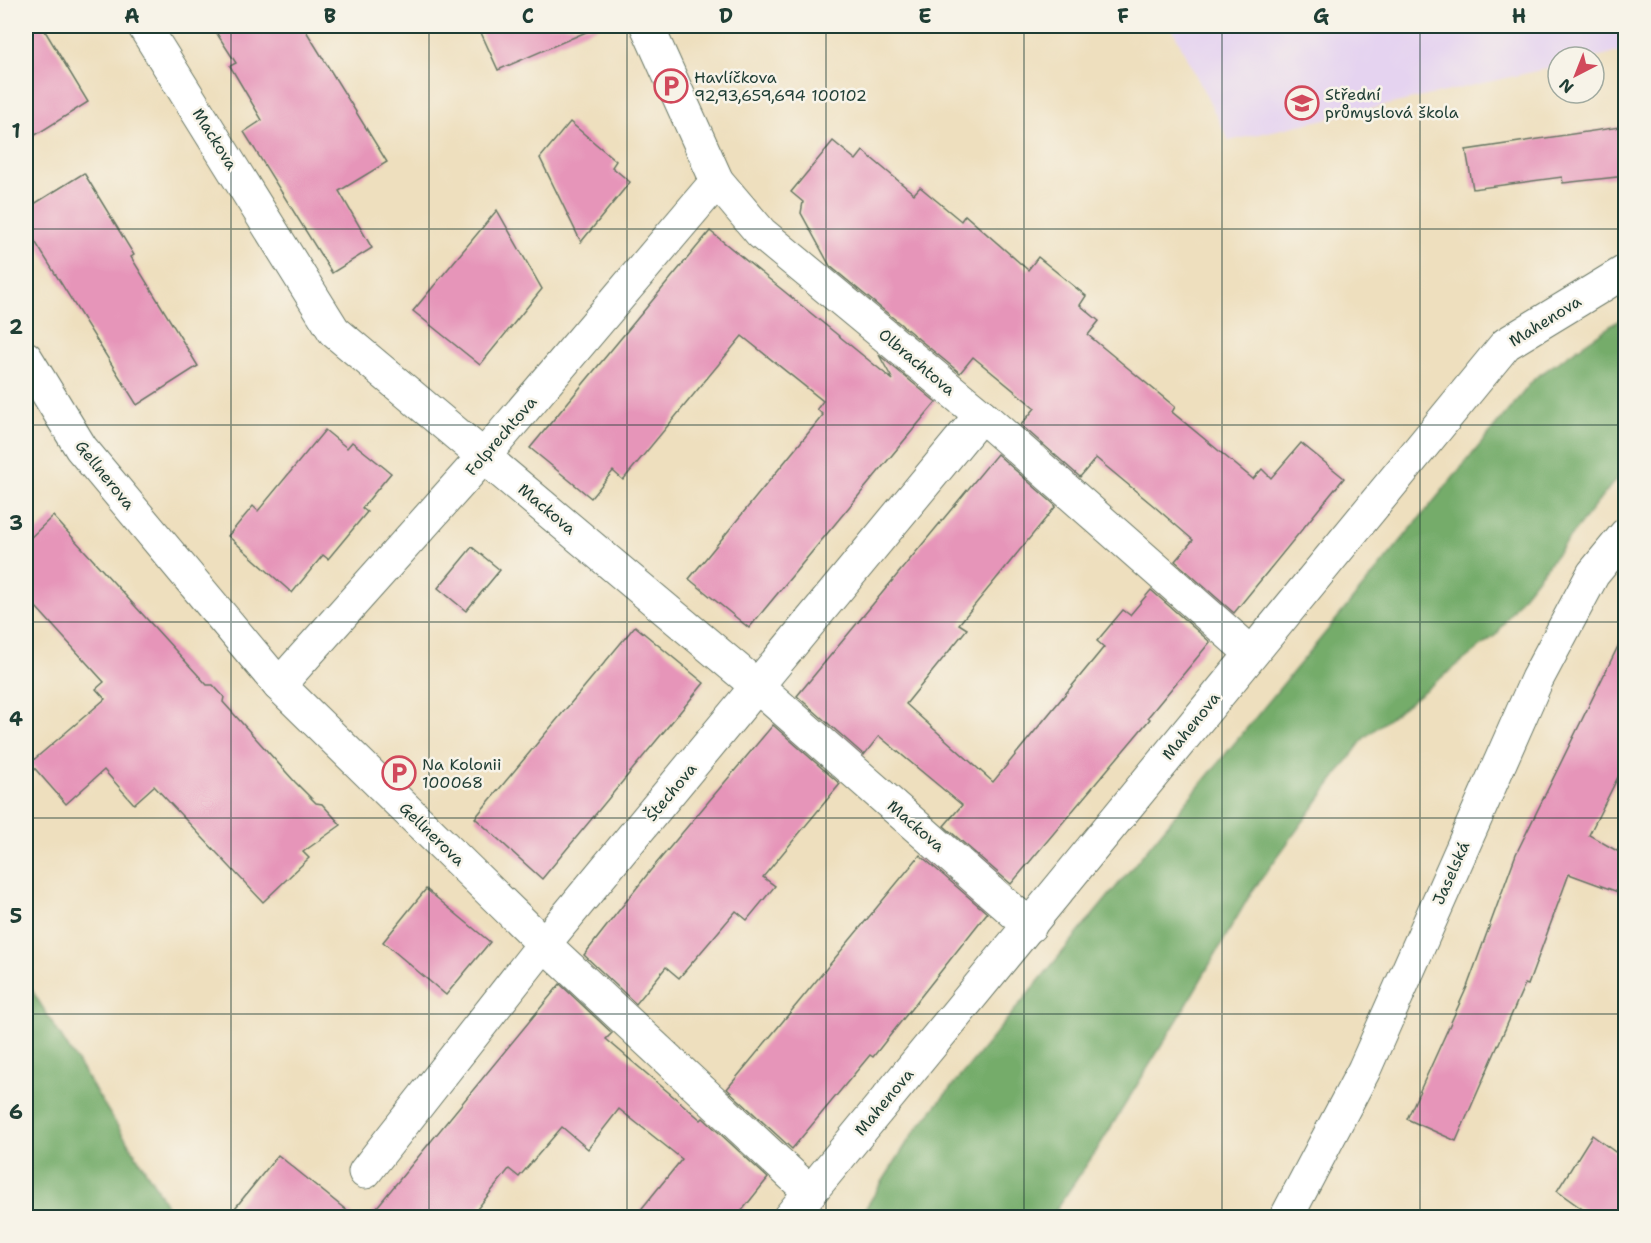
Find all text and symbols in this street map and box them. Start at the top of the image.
text: A [124,3,140,29]
text: B [324,3,336,29]
text: C [522,3,534,29]
text: D [719,3,733,29]
text: E [918,3,932,29]
text: F [1117,3,1129,29]
text: G [1313,3,1329,29]
text: H [1512,3,1526,29]
north arrow [1546,45,1606,105]
place label: Havlíčkova 92,93,659,694 100102 [694,67,867,106]
parking icon: Havlíčkova 92,93,659,694 100102 [653,68,689,104]
text: N [1555,74,1578,98]
place label: Střední průmyslová škola [1325,84,1459,123]
school or university icon: Střední průmyslová škola [1284,85,1320,121]
street label: Mackova [188,104,242,174]
text: 1 [11,118,21,144]
street label: Mahenova [1505,291,1585,351]
text: 2 [9,314,23,340]
street label: Olbrachtova [874,324,960,400]
street label: Folprechtova [461,392,541,480]
street label: Gellnerova [71,436,139,514]
street label: Mackova [514,479,580,539]
text: 3 [9,510,23,536]
street label: Mahenova [1157,688,1225,764]
text: 4 [9,706,23,732]
place label: Na Kolonii 100068 [422,754,502,793]
parking icon: Na Kolonii 100068 [381,755,417,791]
street label: Štechova [641,759,701,825]
street label: Mackova [883,795,949,857]
street label: Gellnerova [395,797,469,871]
street label: Jaselská [1428,838,1474,908]
text: 5 [10,903,22,929]
street label: Mahenova [850,1064,918,1140]
text: 6 [9,1099,23,1125]

